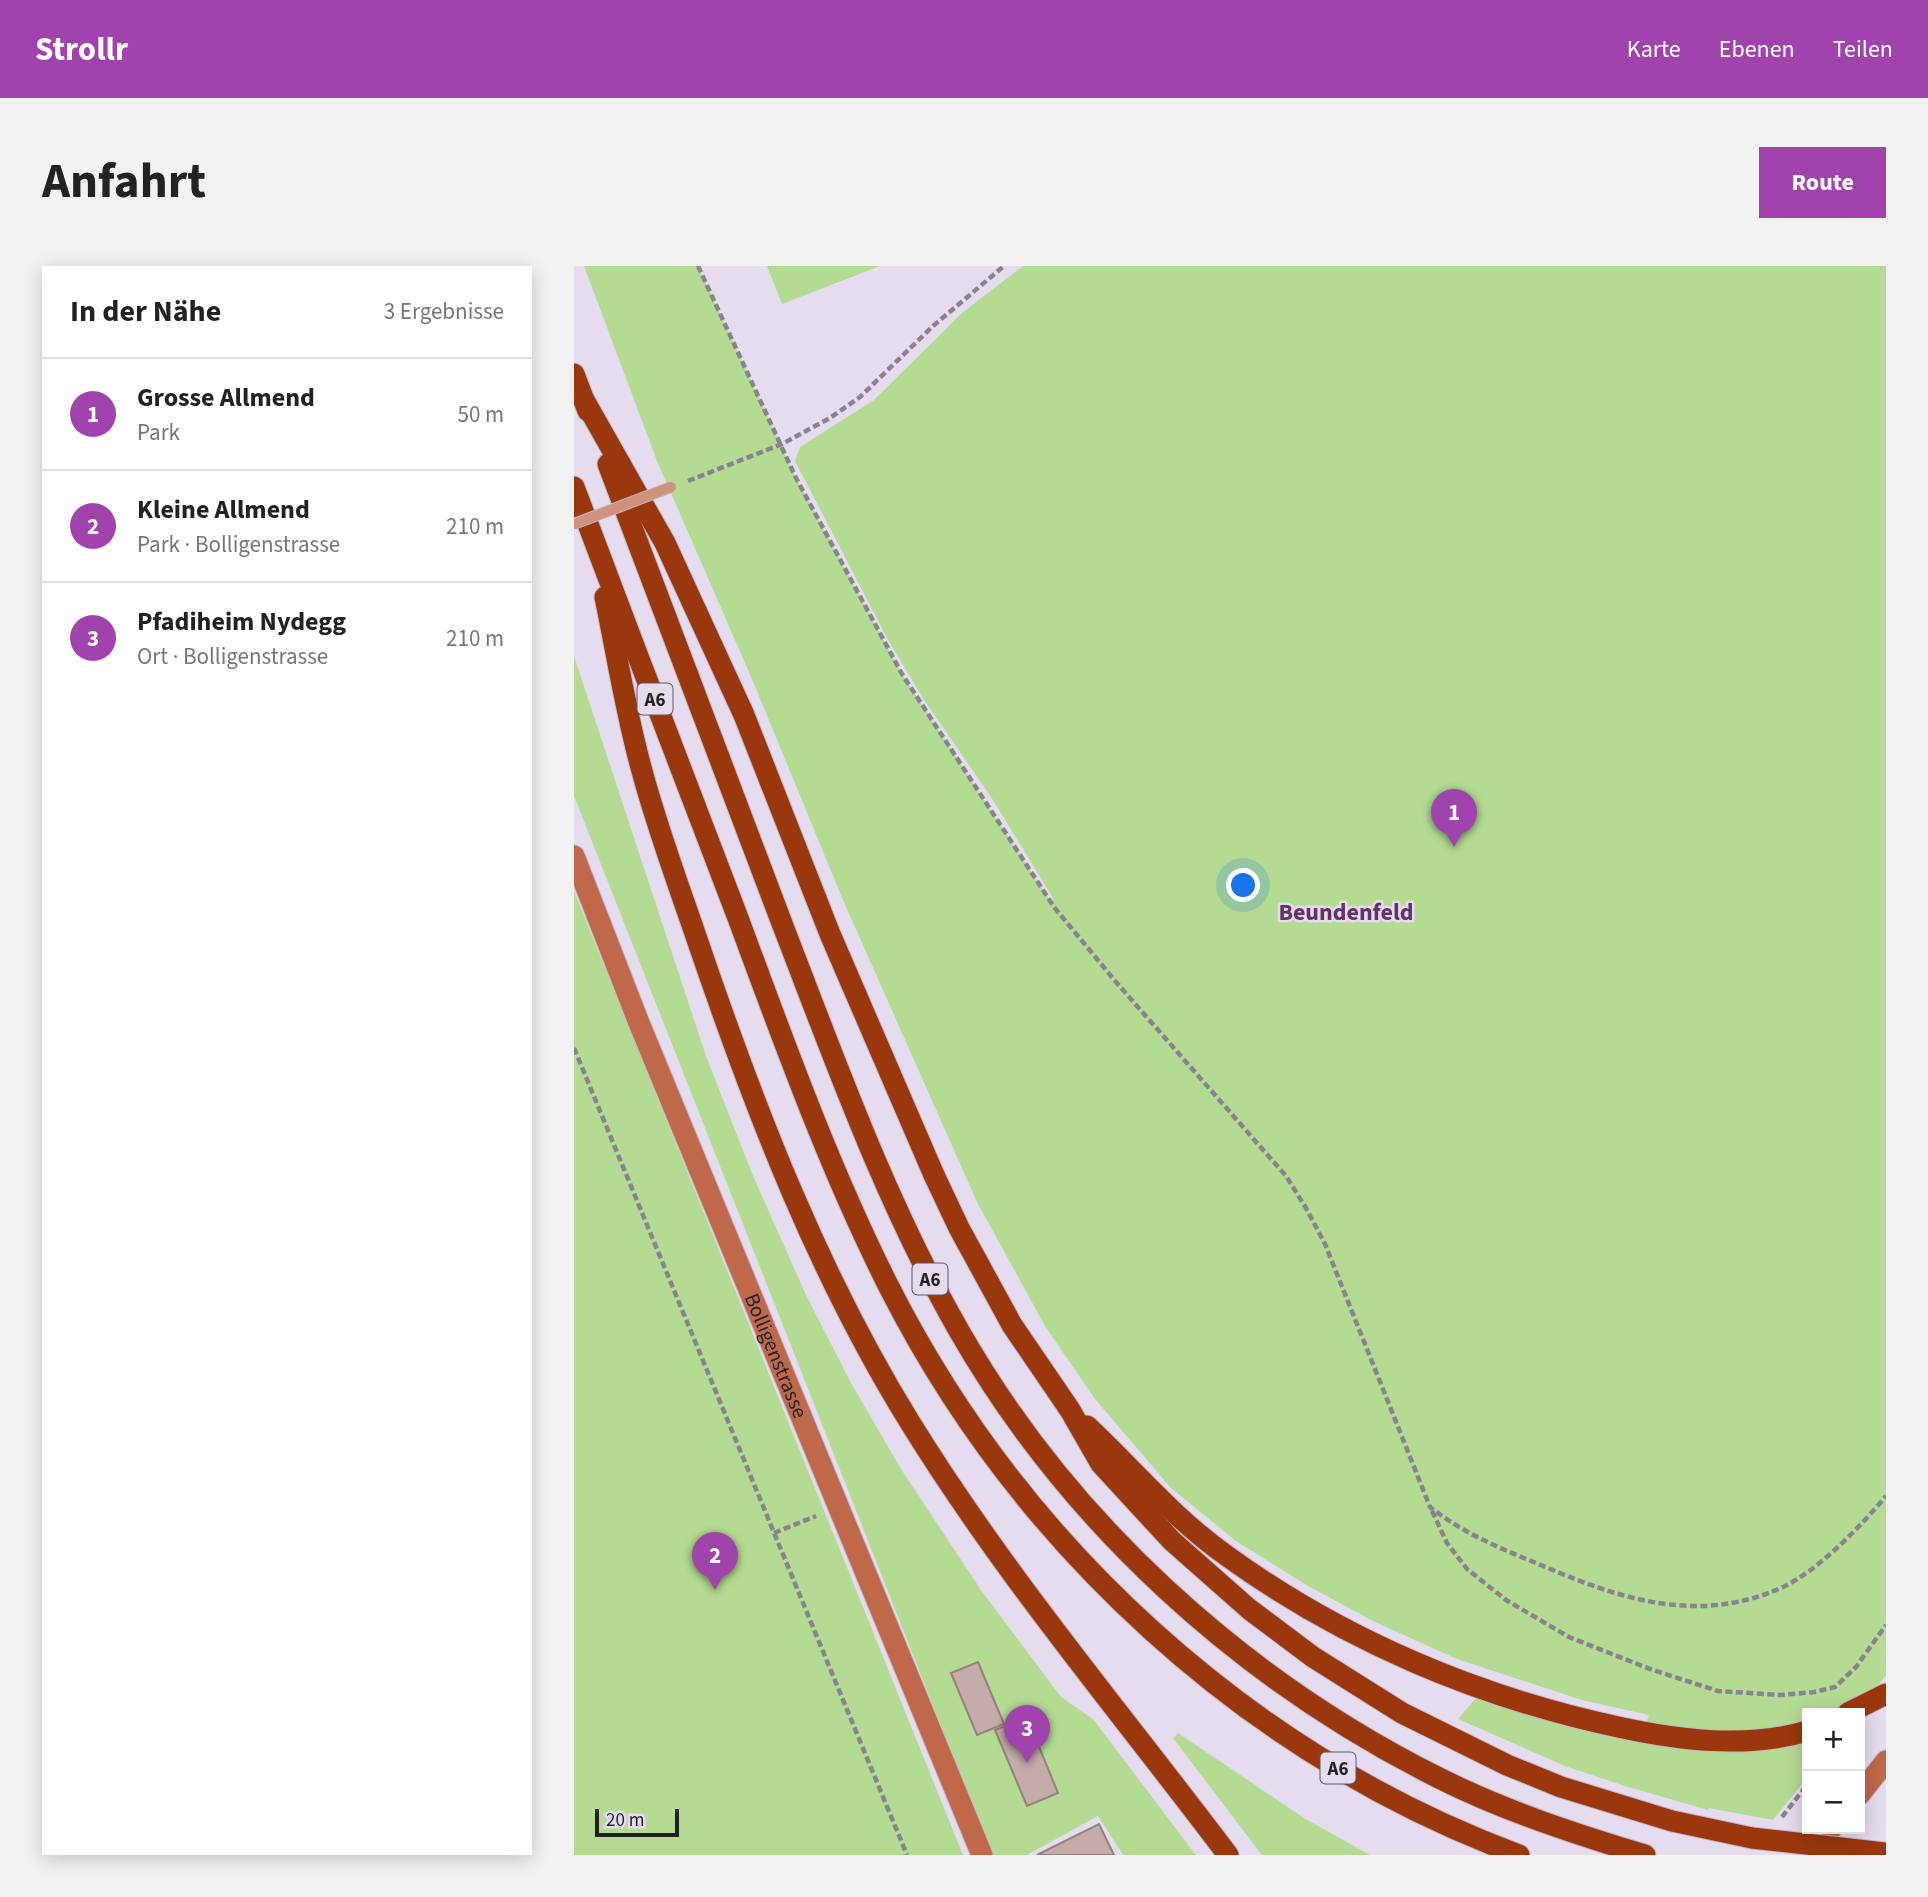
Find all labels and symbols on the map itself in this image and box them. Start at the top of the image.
road number: A6 [638,684,672,714]
pin: 1 [1431,789,1477,847]
your location [1226,868,1260,902]
district label: Beundenfeld [1278,895,1414,930]
road number: A6 [912,1264,948,1294]
street label: Bolligenstrasse [737,1289,815,1423]
pin: 2 [692,1532,738,1590]
pin: 3 [1004,1705,1050,1763]
road number: A6 [1320,1752,1356,1784]
scale bar [595,1806,679,1838]

